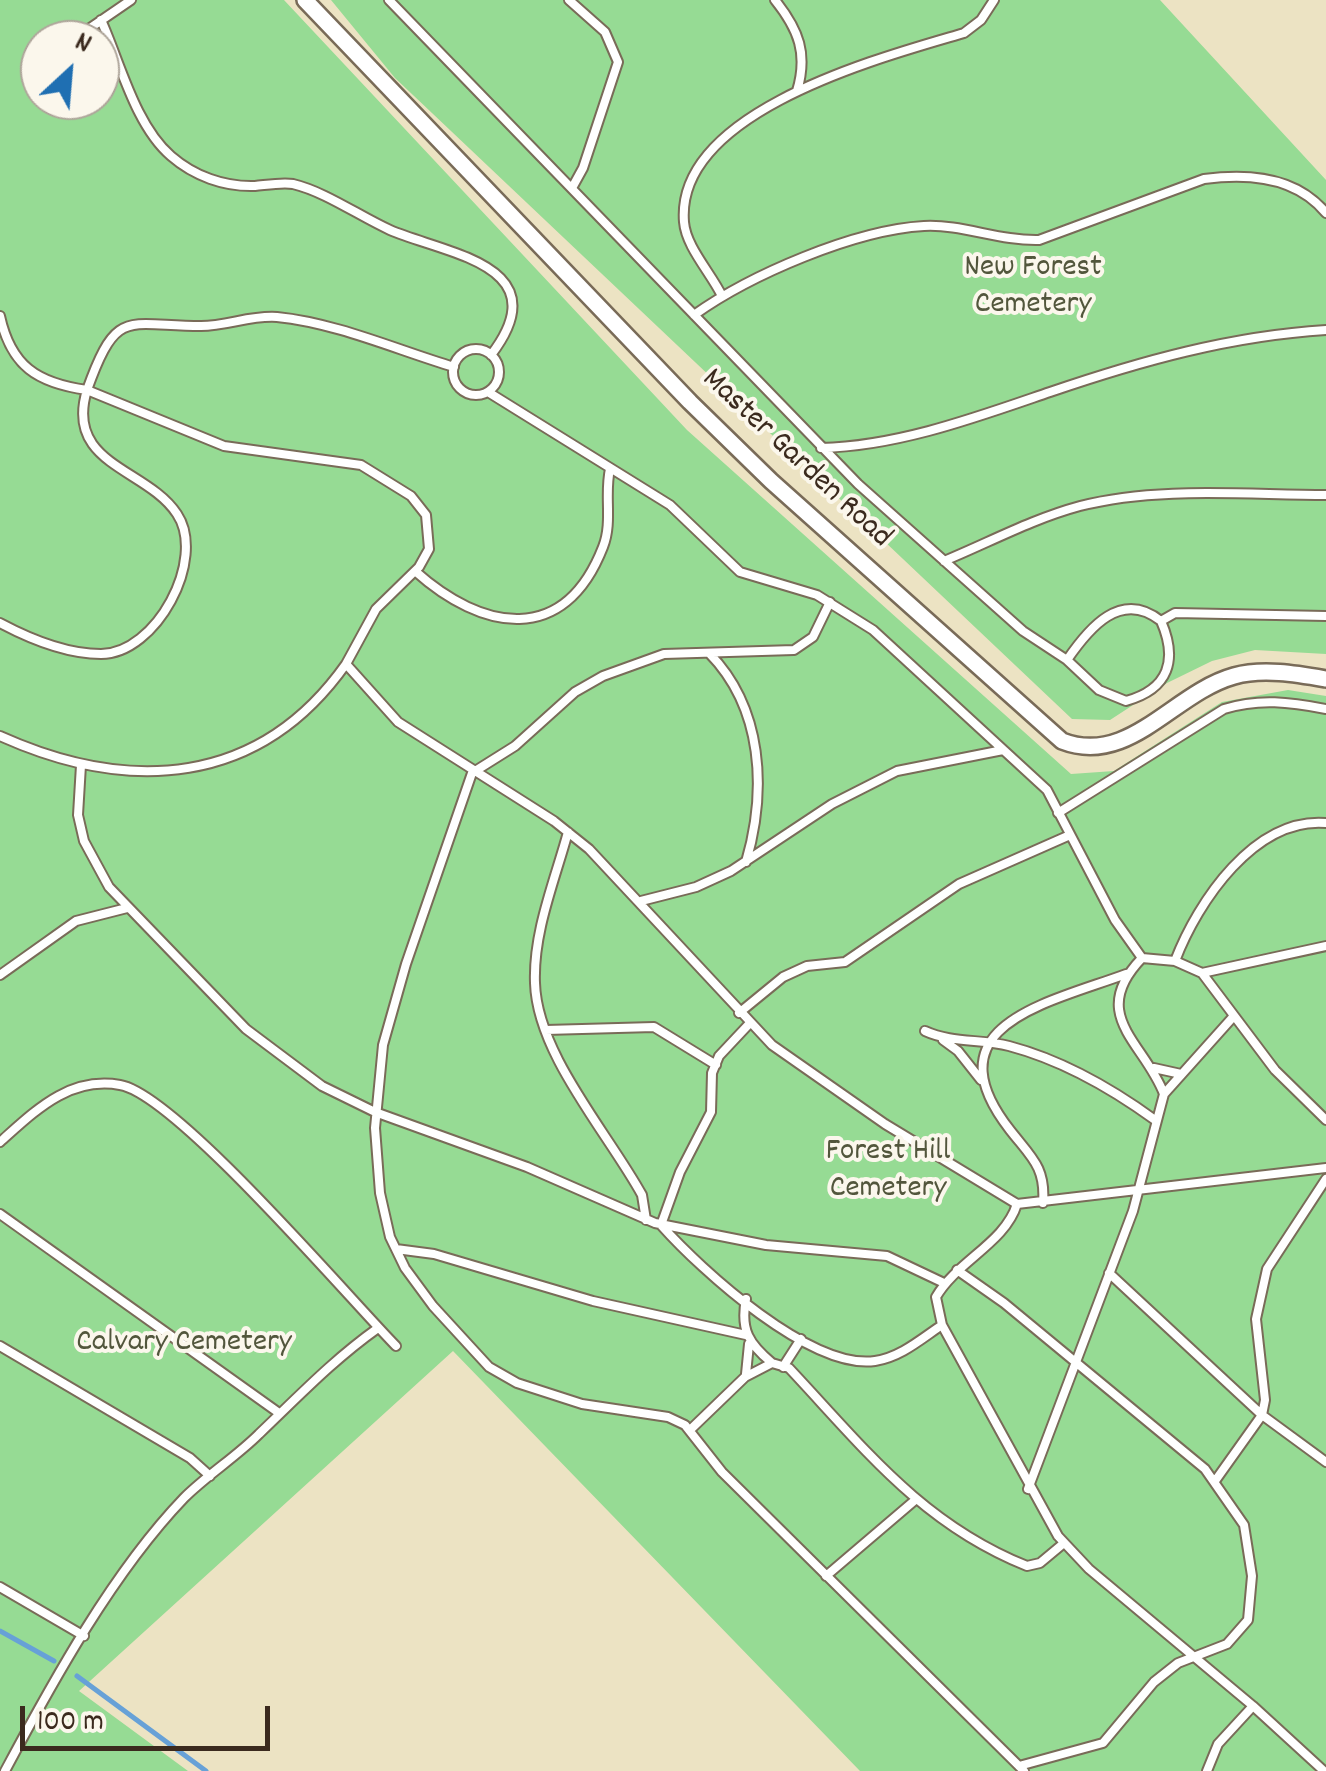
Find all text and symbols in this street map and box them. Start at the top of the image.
north arrow [20,20,120,120]
text: N [67,24,97,66]
park label: New Forest Cemetery [964,251,1102,326]
street label: Master Garden Road [692,362,898,558]
park label: Forest Hill Cemetery [826,1135,950,1210]
park label: Calvary Cemetery [76,1326,292,1364]
scale bar [25,1686,275,1748]
text: 100 m [37,1702,104,1745]

